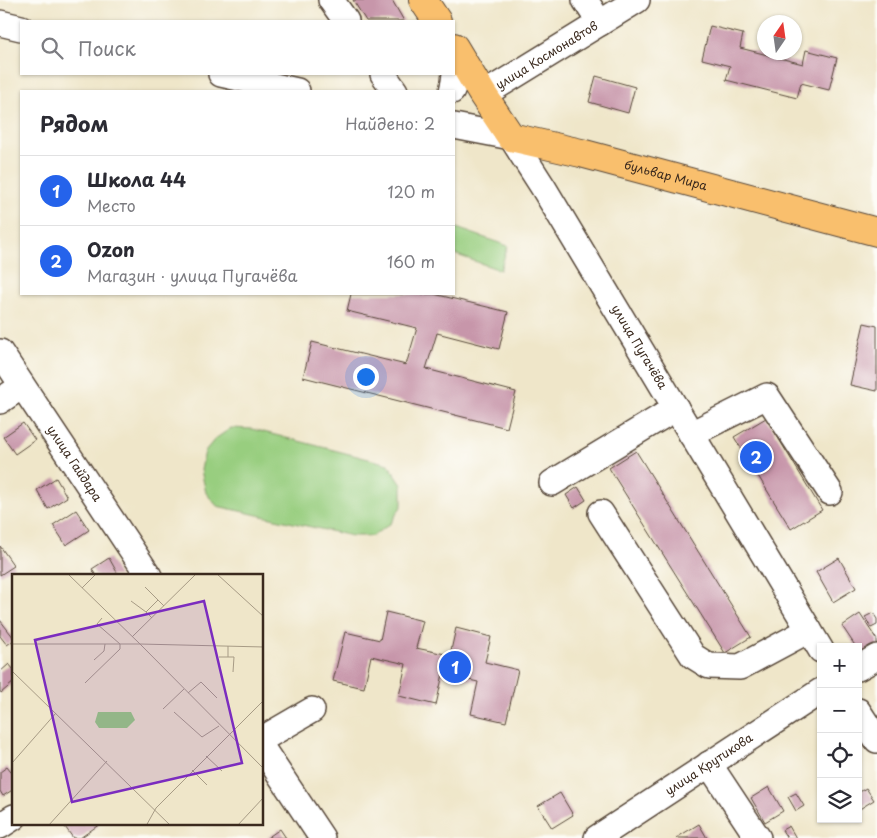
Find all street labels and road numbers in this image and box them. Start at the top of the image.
street label: улица Космонавтов [492,16,601,93]
street label: бульвар Мира [622,155,710,194]
street label: улица Пугачёва [608,301,673,393]
street label: улица Гайдара [43,421,107,505]
street label: улица Крутикова [661,728,756,799]

